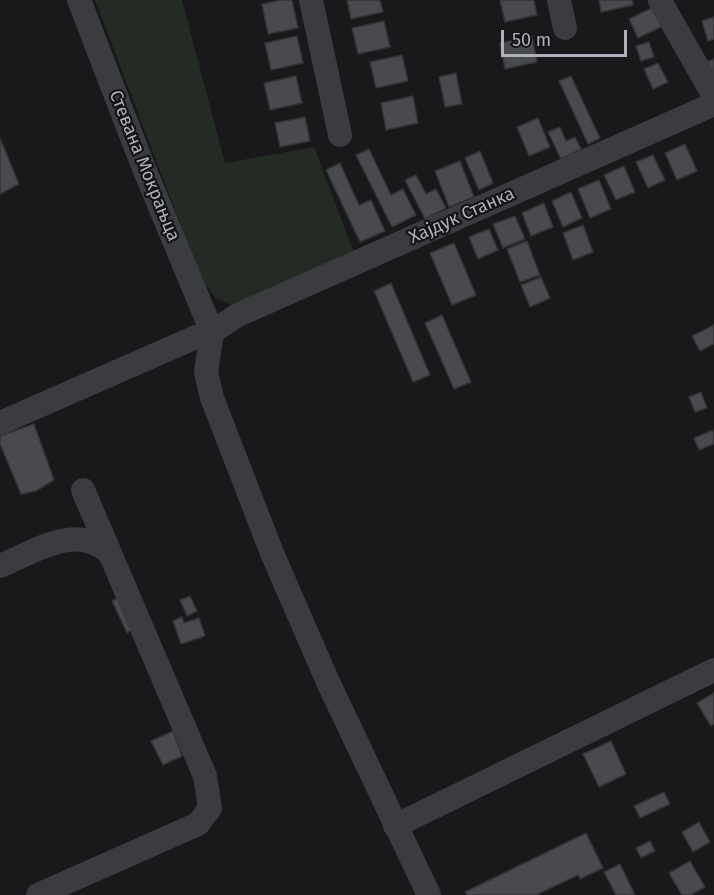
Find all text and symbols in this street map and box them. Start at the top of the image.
scale bar [504,18,630,56]
text: 50 m [512,29,551,51]
street label: Стевана Мокрањца [104,87,184,245]
street label: Хајдук Станка [406,183,518,249]

